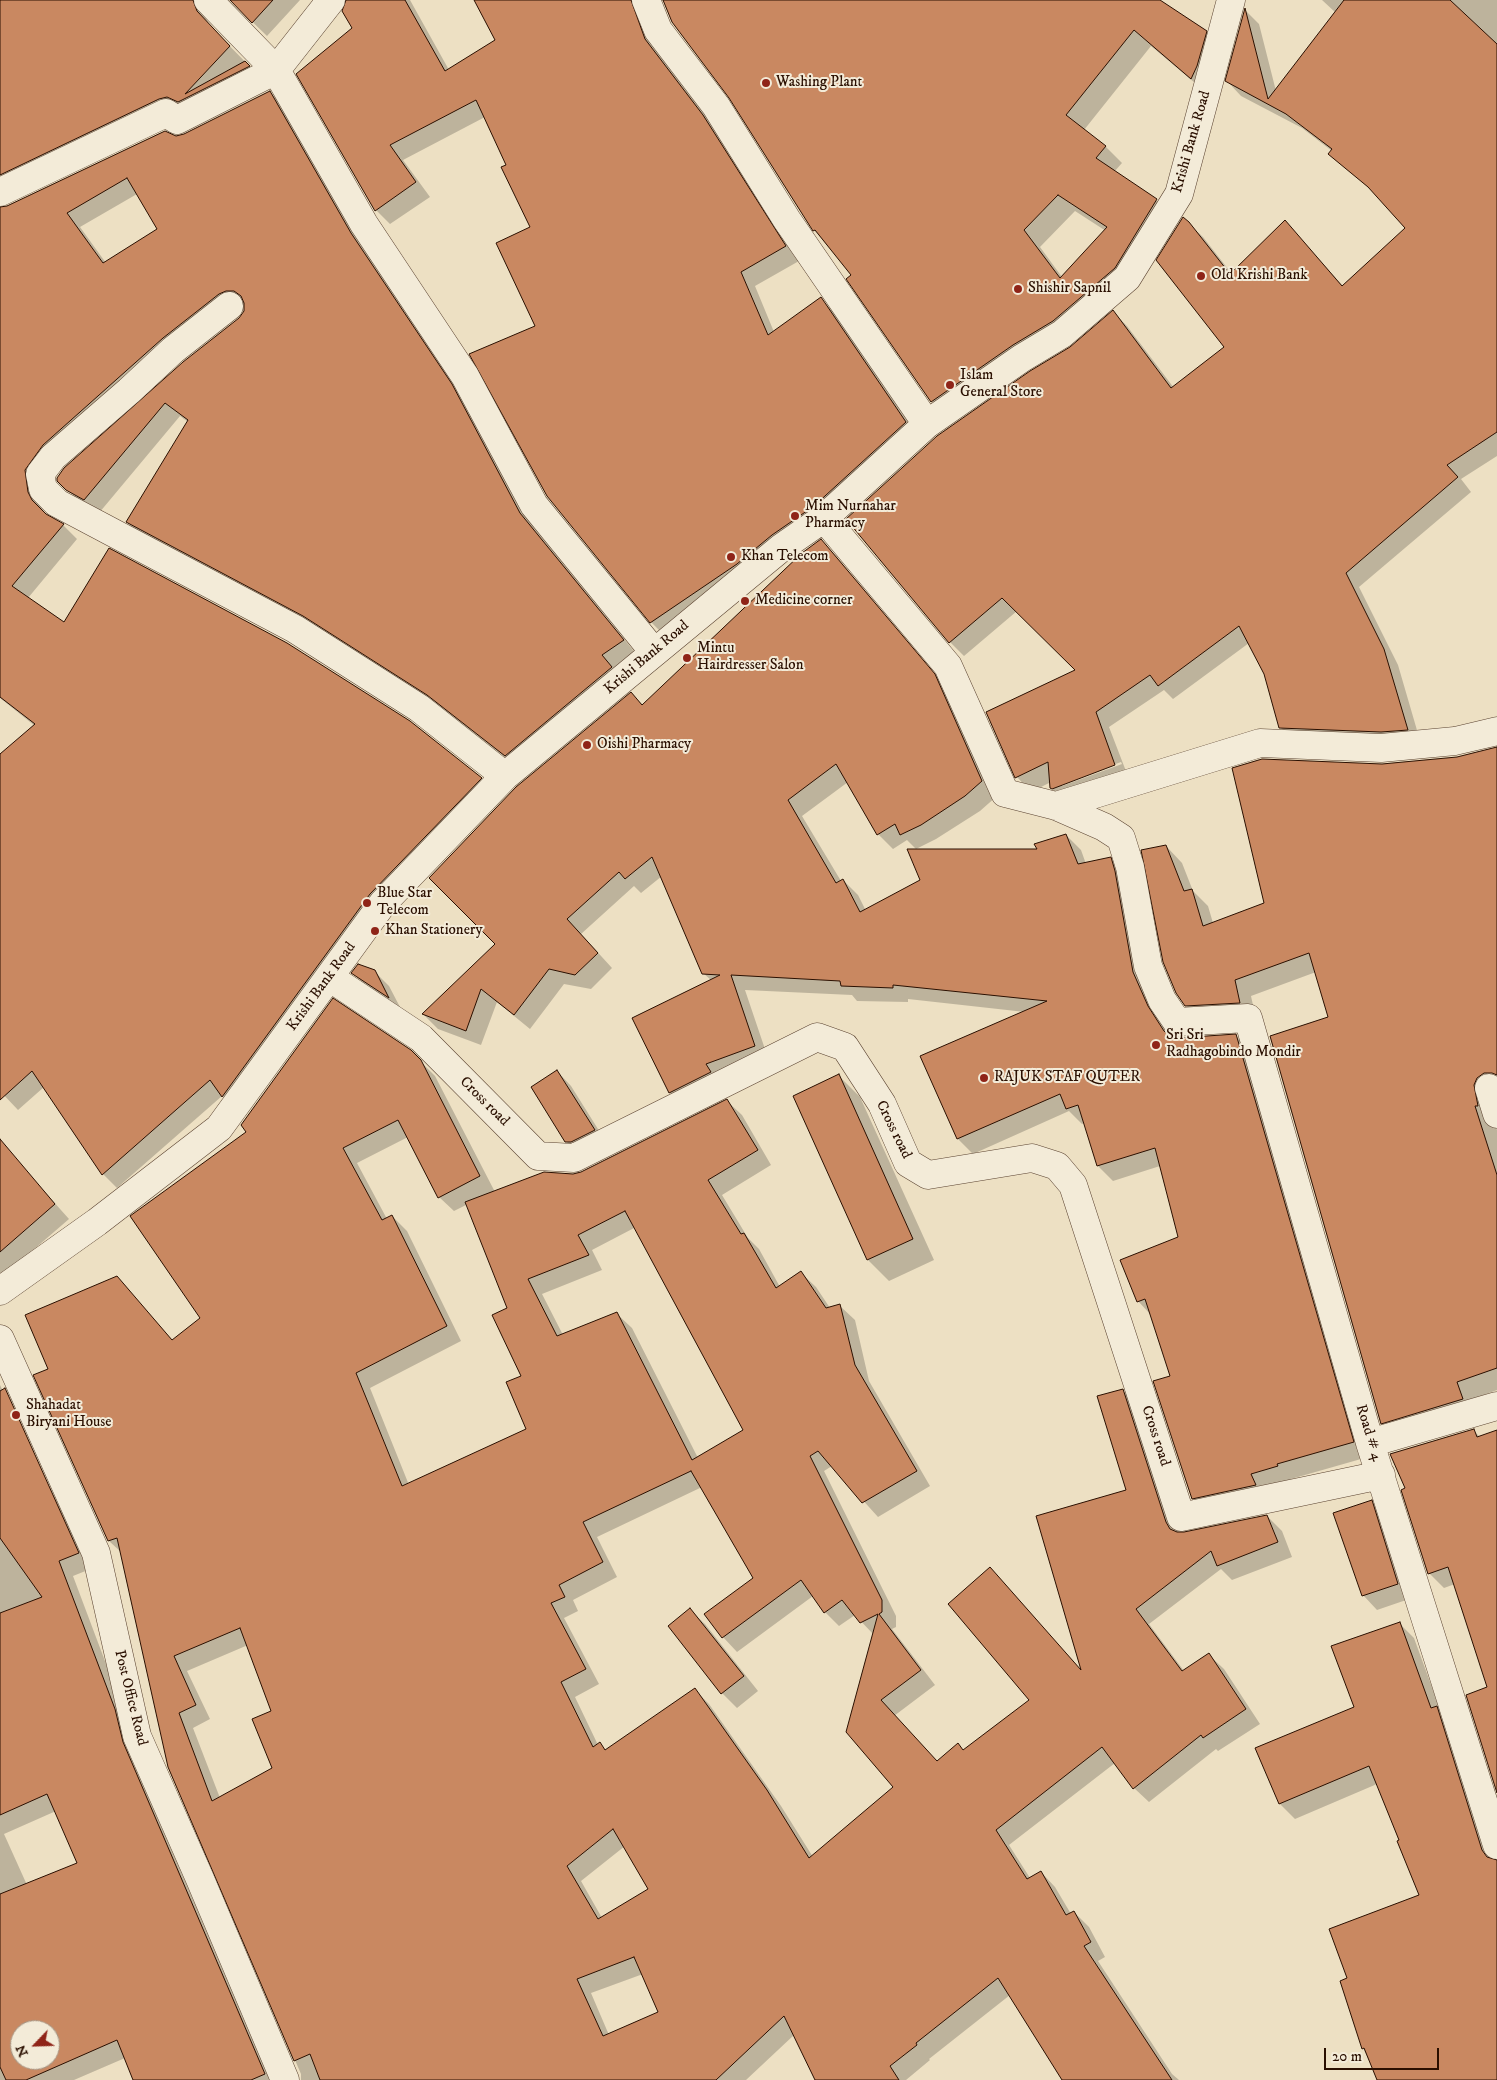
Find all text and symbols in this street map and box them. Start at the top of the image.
place label: Washing Plant [776,74,862,92]
marker: Washing Plant [760,77,772,89]
street label: Krishi Bank Road [1169,89,1215,195]
place label: Old Krishi Bank [1211,267,1308,285]
marker: Old Krishi Bank [1195,270,1207,282]
place label: Shishir Sapnil [1028,280,1111,298]
marker: Shishir Sapnil [1012,283,1024,295]
place label: Islam General Store [960,367,1042,402]
marker: Islam General Store [944,379,956,391]
place label: Mim Nurnahar Pharmacy [805,498,896,533]
marker: Mim Nurnahar Pharmacy [789,510,801,522]
place label: Khan Telecom [741,548,829,566]
marker: Khan Telecom [725,551,737,563]
place label: Medicine corner [755,592,852,610]
marker: Medicine corner [739,595,751,607]
street label: Krishi Bank Road [601,617,693,699]
place label: Mintu Hairdresser Salon [697,640,803,675]
marker: Mintu Hairdresser Salon [681,652,693,664]
place label: Oishi Pharmacy [597,736,691,754]
marker: Oishi Pharmacy [581,739,593,751]
place label: Blue Star Telecom [377,885,432,920]
marker: Blue Star Telecom [361,897,373,909]
place label: Khan Stationery [385,922,483,940]
marker: Khan Stationery [369,925,381,937]
street label: Krishi Bank Road [284,939,360,1035]
place label: Sri Sri Radhagobindo Mondir [1166,1027,1301,1062]
marker: Sri Sri Radhagobindo Mondir [1150,1039,1162,1051]
place label: RAJUK STAF QUTER [994,1069,1140,1087]
marker: RAJUK STAF QUTER [978,1072,990,1084]
street label: Cross road [455,1073,513,1131]
street label: Cross road [871,1098,915,1162]
place label: Shahadat Biryani House [26,1397,111,1432]
street label: Cross road [1137,1403,1173,1469]
street label: Road # 4 [1351,1403,1385,1463]
marker: Shahadat Biryani House [10,1409,22,1421]
street label: Post Office Road [109,1648,151,1748]
north arrow [10,2020,60,2070]
scale bar [1327,2038,1442,2070]
text: N [12,2042,33,2060]
text: 20 m [1332,2047,1362,2066]

